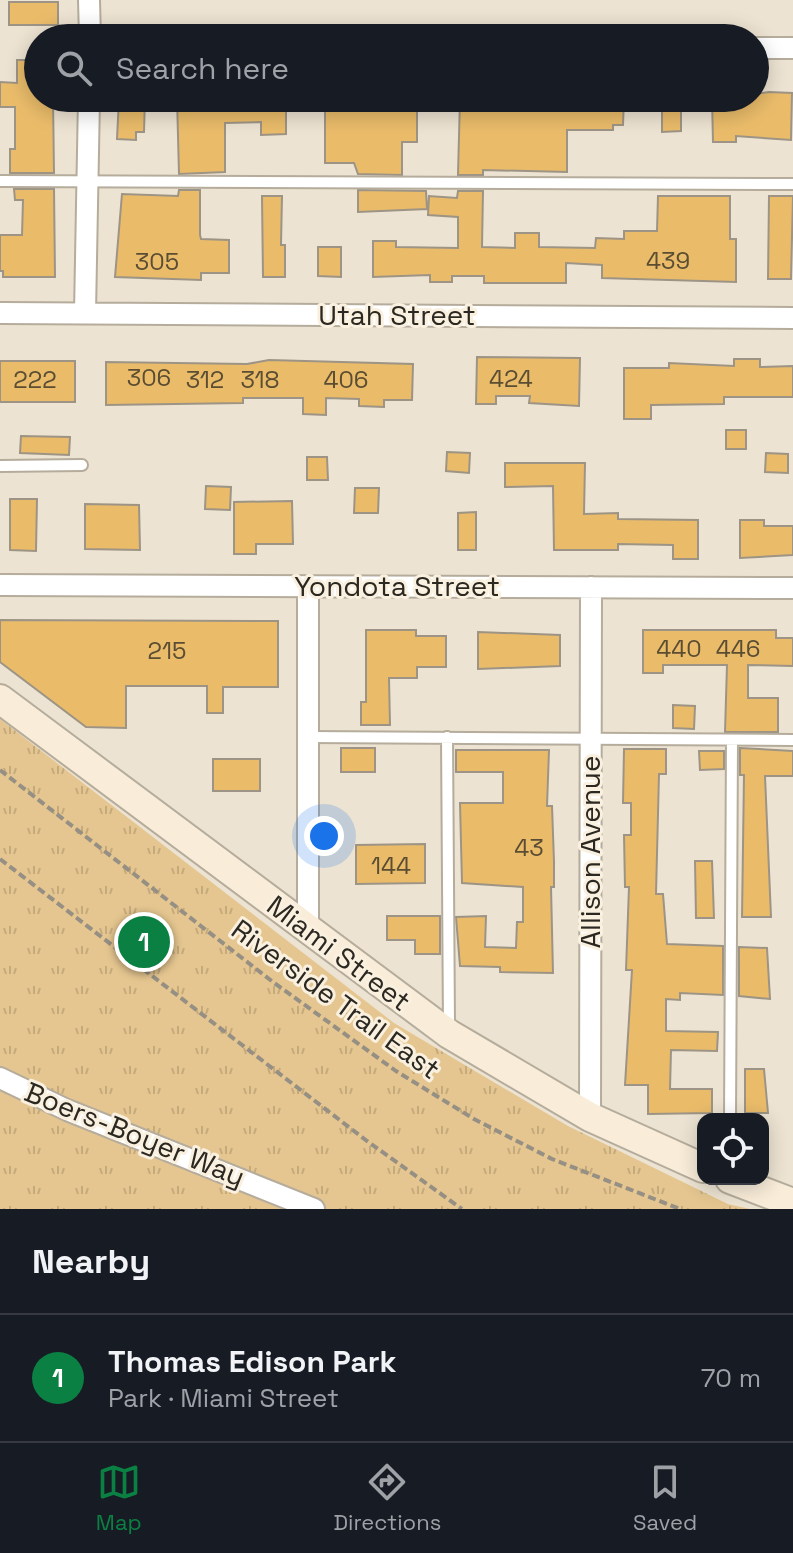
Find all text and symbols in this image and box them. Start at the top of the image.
search box [24,24,769,112]
icon: search [52,46,96,90]
text: Search here [116,49,289,88]
house number: 439 [646,245,690,276]
house number: 305 [135,246,179,277]
street label: Utah Street [318,297,476,333]
house number: 306 [127,362,171,393]
house number: 424 [489,363,533,394]
house number: 222 [13,364,57,395]
house number: 312 [186,364,224,395]
house number: 318 [240,364,280,395]
house number: 406 [323,364,369,395]
street label: Yondota Street [294,568,500,604]
house number: 440 [656,633,702,664]
house number: 446 [716,633,760,664]
house number: 215 [148,635,186,666]
street label: Allison Avenue [572,755,608,949]
your location [304,816,344,856]
house number: 43 [514,832,544,863]
house number: 144 [371,850,411,881]
street label: Miami Street [260,887,418,1019]
street label: Riverside Trail East [225,911,447,1087]
pin: 1 [118,912,170,972]
street label: Boers-Boyer Way [20,1073,250,1195]
map controls [697,1113,769,1185]
button: locate [697,1113,769,1185]
text: Nearby [32,1240,150,1283]
text: Thomas Edison Park [108,1342,397,1381]
text: 1 [52,1361,64,1395]
text: 70 m [701,1361,761,1395]
text: Park · Miami Street [108,1381,339,1415]
tab: Map [96,1460,142,1536]
tab: Directions [333,1460,441,1536]
tab: Saved [633,1460,697,1536]

